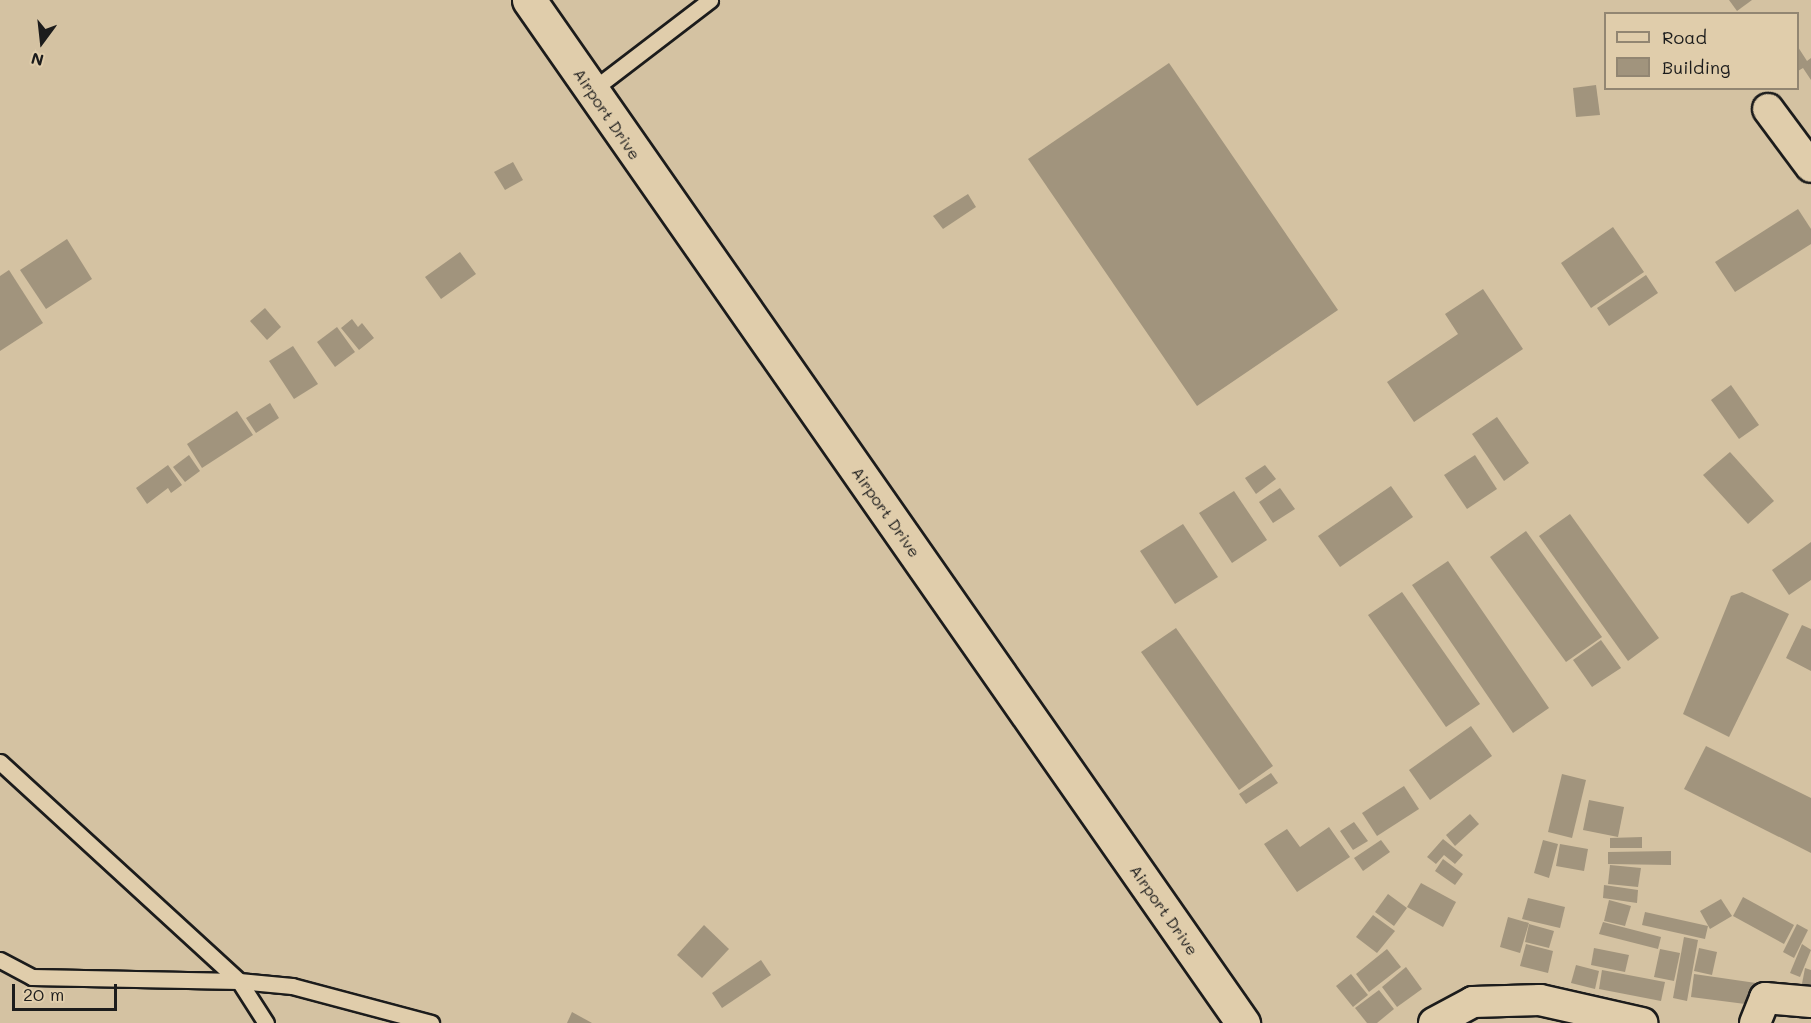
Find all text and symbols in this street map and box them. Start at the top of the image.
north arrow [12,12,72,72]
legend [1604,12,1799,90]
text: Road [1662,25,1707,49]
text: N [29,48,46,72]
text: Building [1662,55,1730,79]
street label: Airport Drive [569,65,645,163]
street label: Airport Drive [848,463,924,561]
street label: Airport Drive [1126,861,1202,959]
scale bar [15,972,120,1010]
text: 20 m [23,982,64,1006]

